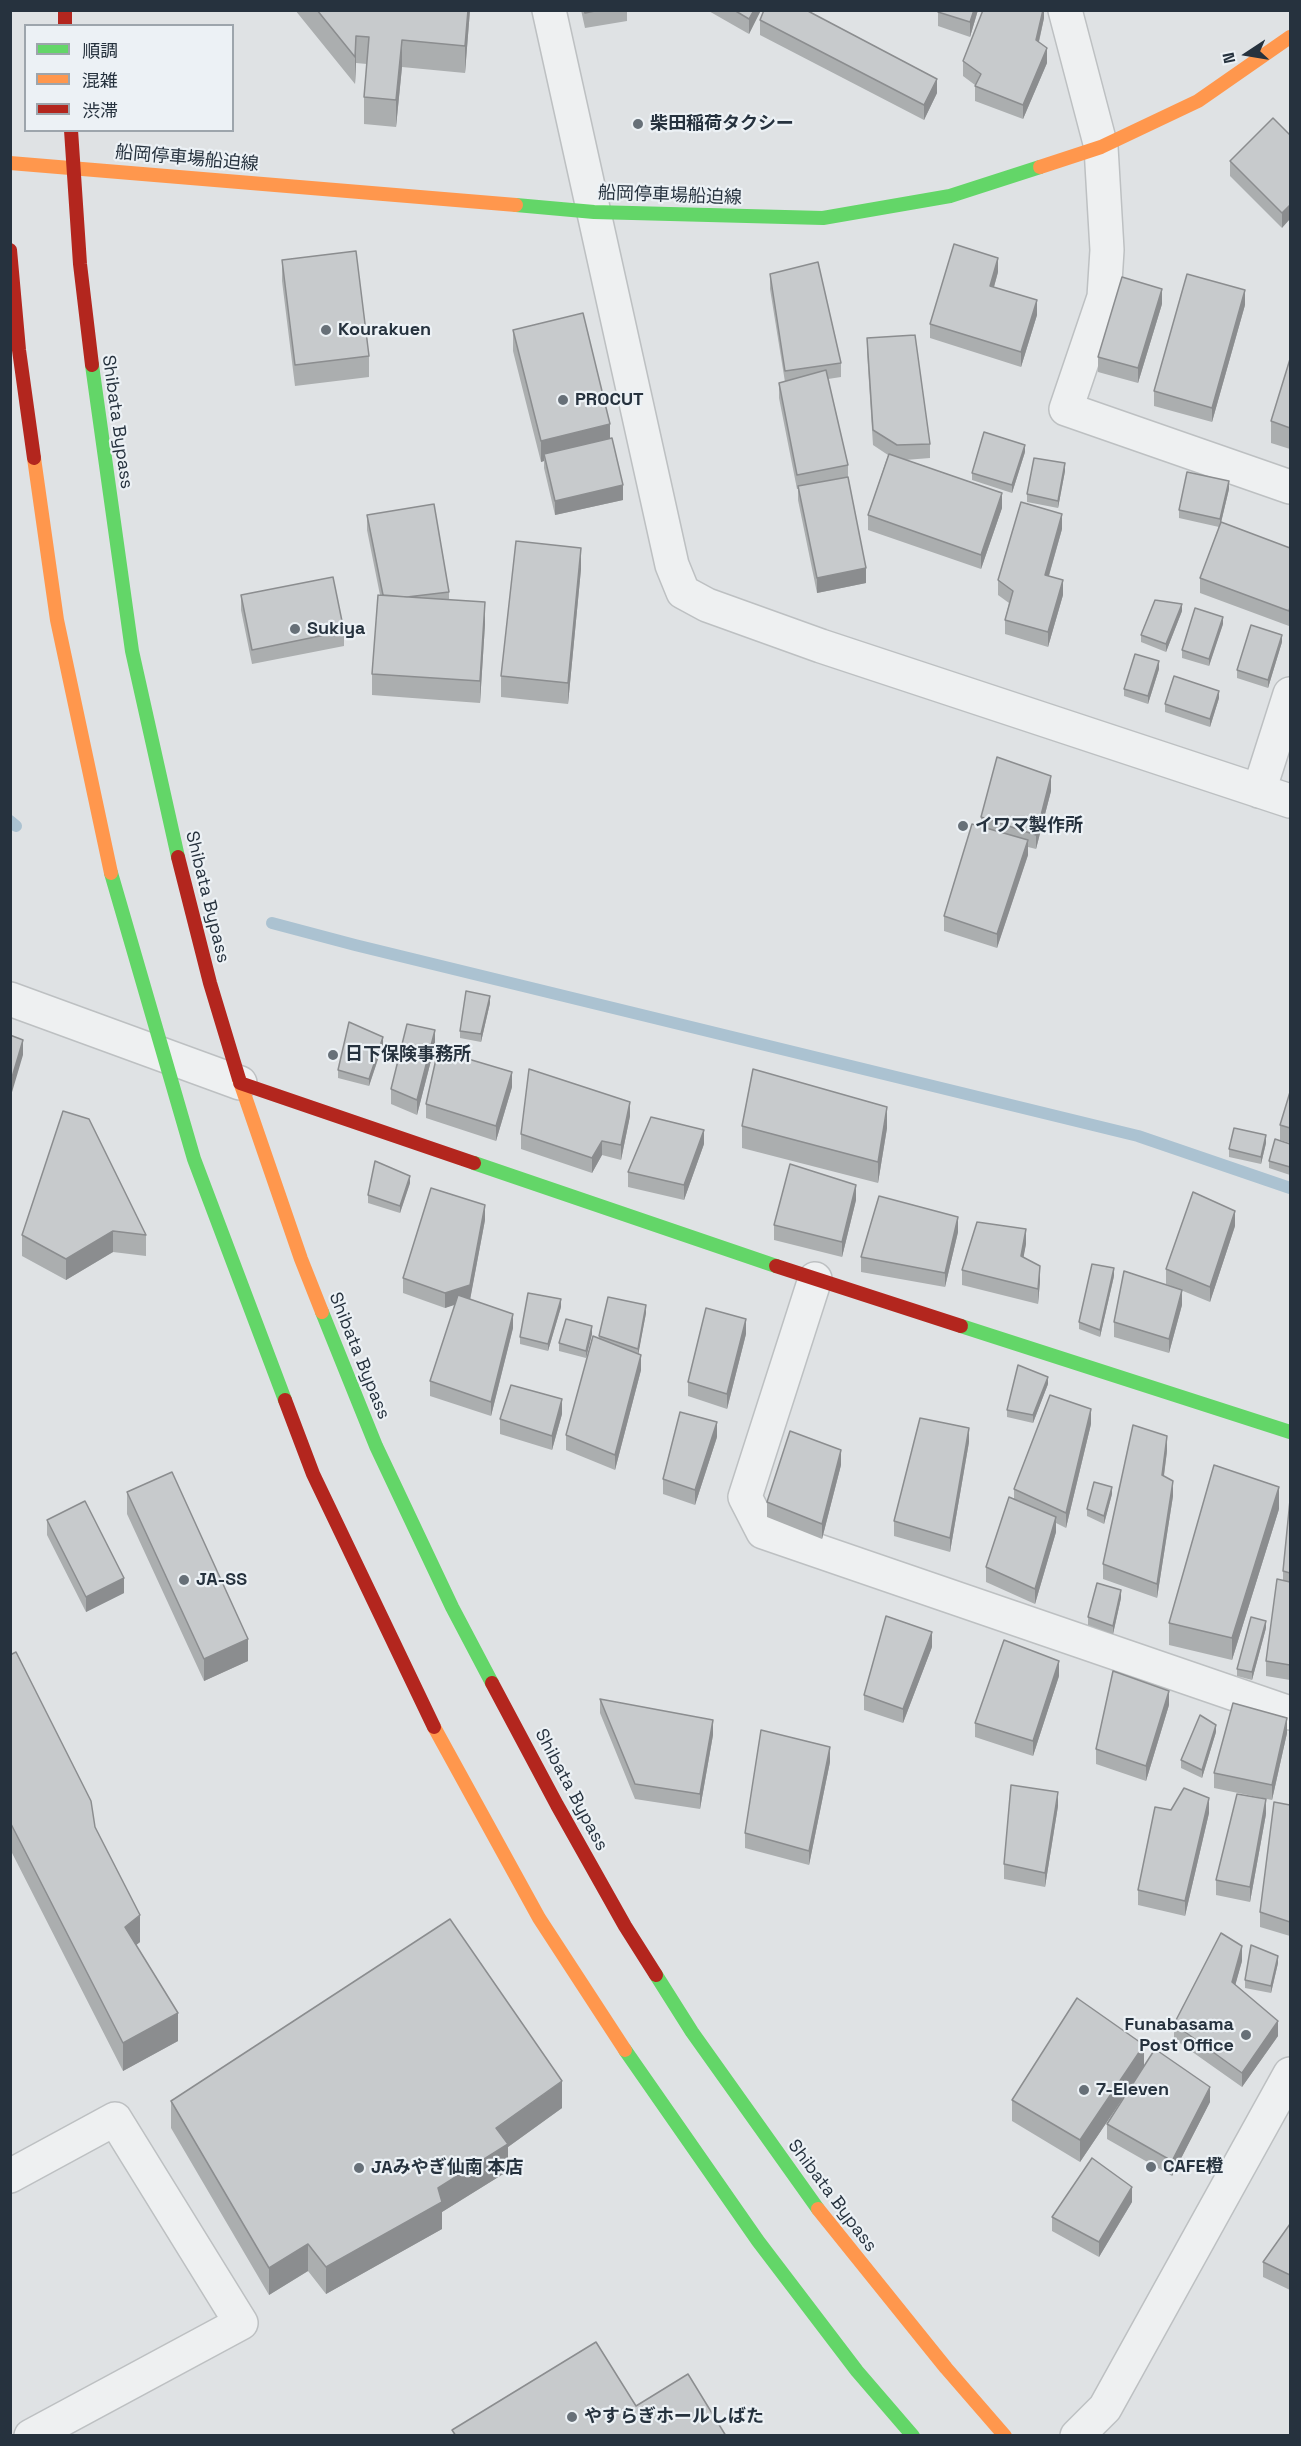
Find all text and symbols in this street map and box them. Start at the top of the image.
legend [24,24,234,132]
north arrow [1217,24,1277,84]
text: 順調 [82,39,118,62]
text: N [1218,50,1240,65]
text: 混雑 [82,69,118,92]
text: 渋滞 [82,99,118,122]
place label: 柴田稲荷タクシー [650,113,794,135]
marker: 柴田稲荷タクシー [631,117,645,131]
street label: 船岡停車場船迫線 [114,142,260,176]
street label: 船岡停車場船迫線 [598,183,742,209]
place label: Kourakuen [338,319,431,341]
marker: Kourakuen [319,323,333,337]
street label: Shibata Bypass [97,354,137,490]
place label: PROCUT [575,389,644,411]
marker: PROCUT [556,393,570,407]
place label: Sukiya [307,618,365,640]
marker: Sukiya [288,622,302,636]
place label: イワマ製作所 [975,815,1083,837]
marker: イワマ製作所 [956,819,970,833]
street label: Shibata Bypass [180,829,234,965]
place label: 日下保険事務所 [345,1044,471,1066]
marker: 日下保険事務所 [326,1048,340,1062]
street label: Shibata Bypass [324,1289,394,1423]
place label: JA-SS [196,1569,247,1591]
marker: JA-SS [177,1573,191,1587]
street label: Shibata Bypass [530,1725,612,1855]
place label: Funabasama Post Office [1124,2014,1234,2056]
marker: Funabasama Post Office [1239,2028,1253,2042]
place label: 7-Eleven [1096,2079,1169,2101]
marker: 7-Eleven [1077,2083,1091,2097]
street label: Shibata Bypass [783,2136,881,2256]
place label: CAFE橙 [1163,2156,1223,2178]
place label: JAみやぎ仙南 本店 [371,2157,523,2179]
marker: CAFE橙 [1144,2160,1158,2174]
marker: JAみやぎ仙南 本店 [352,2161,366,2175]
place label: やすらぎホールしばた [584,2406,764,2428]
marker: やすらぎホールしばた [565,2410,579,2424]

